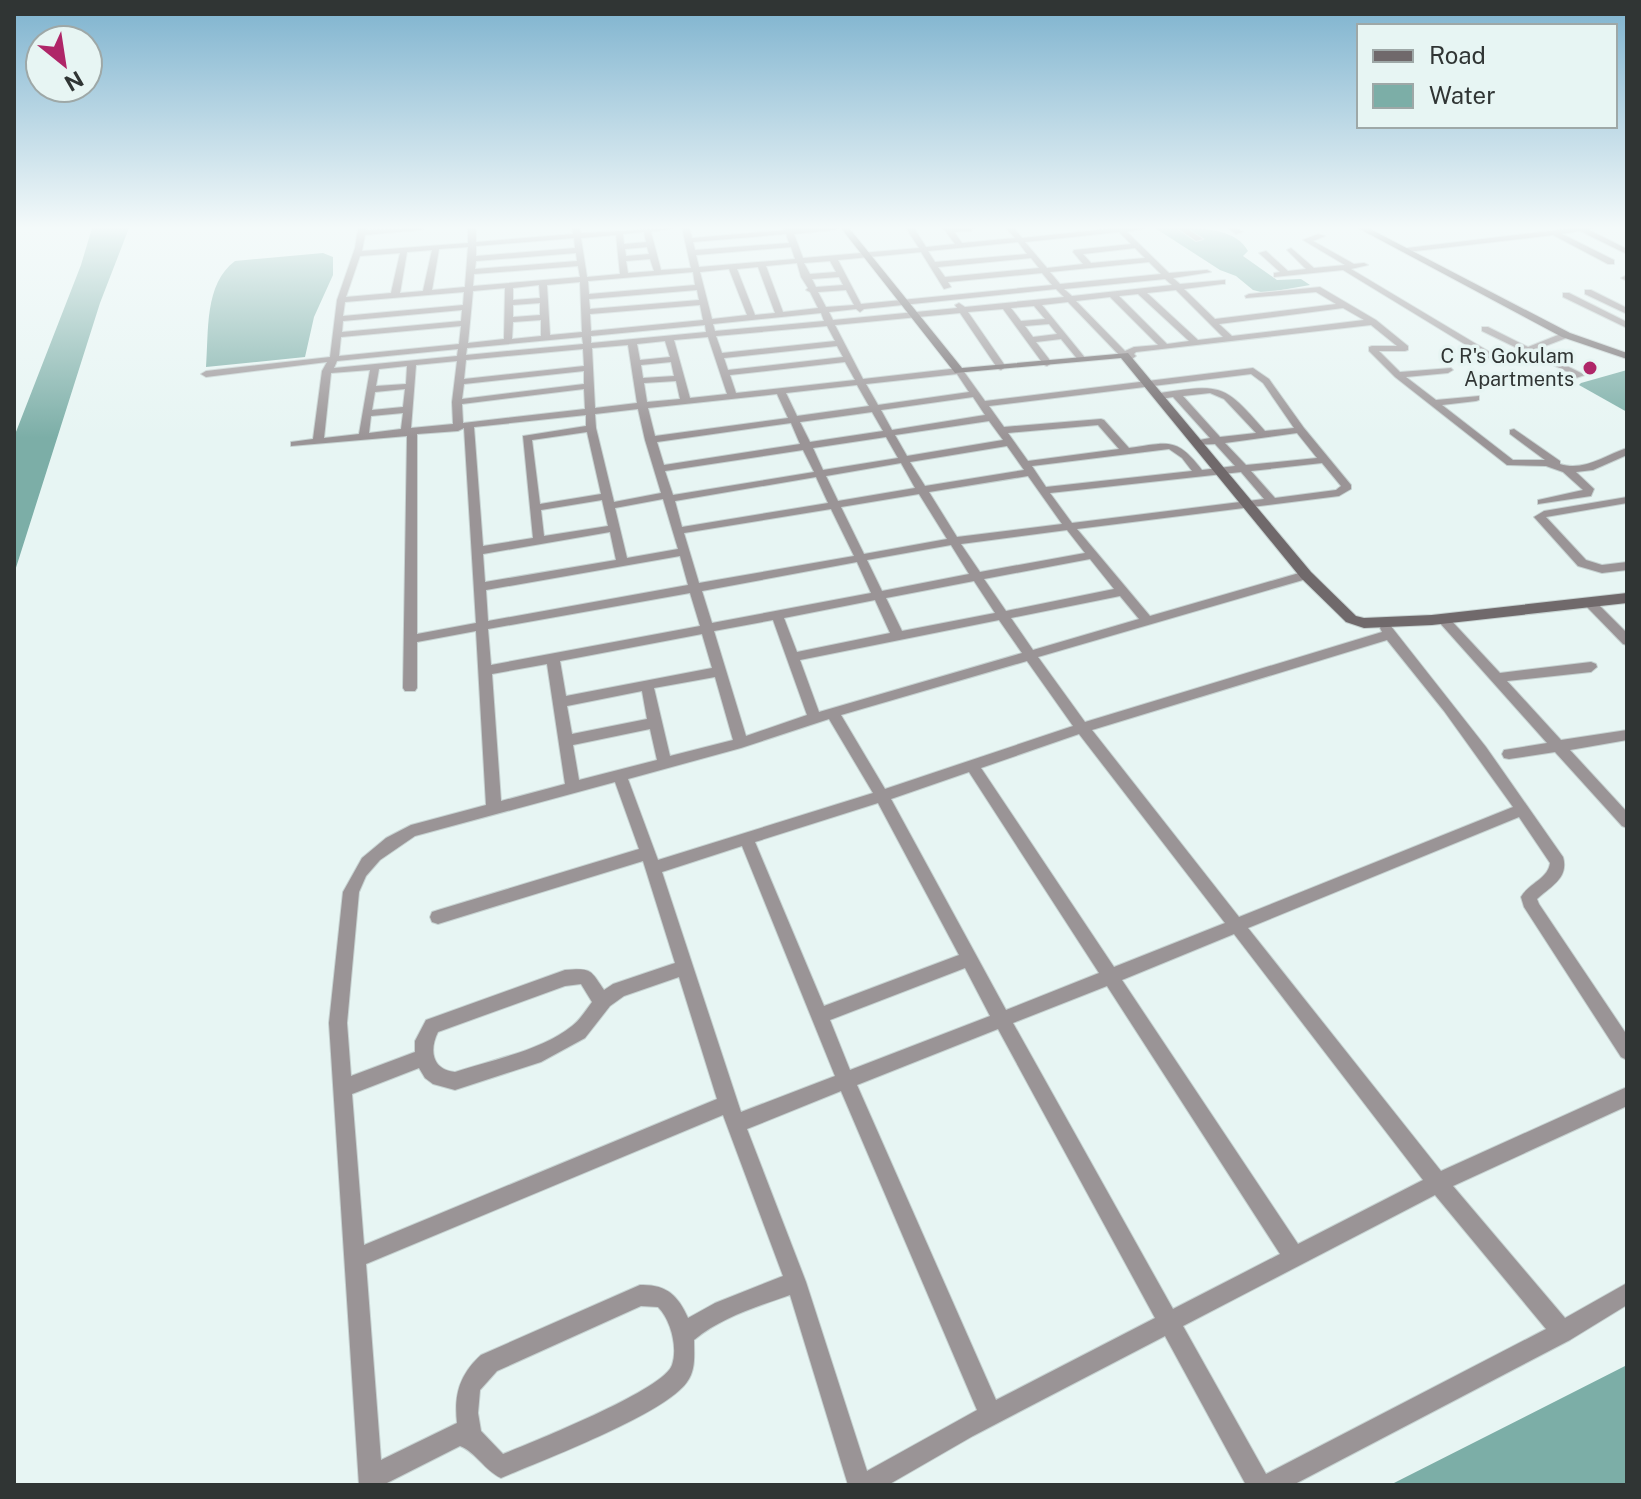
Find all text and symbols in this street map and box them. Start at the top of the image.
north arrow [24,24,104,104]
legend [1357,24,1617,128]
text: Road [1429,41,1486,69]
text: N [60,66,88,97]
text: Water [1429,81,1496,109]
place label: C R's Gokulam Apartments [1440,344,1574,391]
marker: C R's Gokulam Apartments [1581,359,1599,377]

